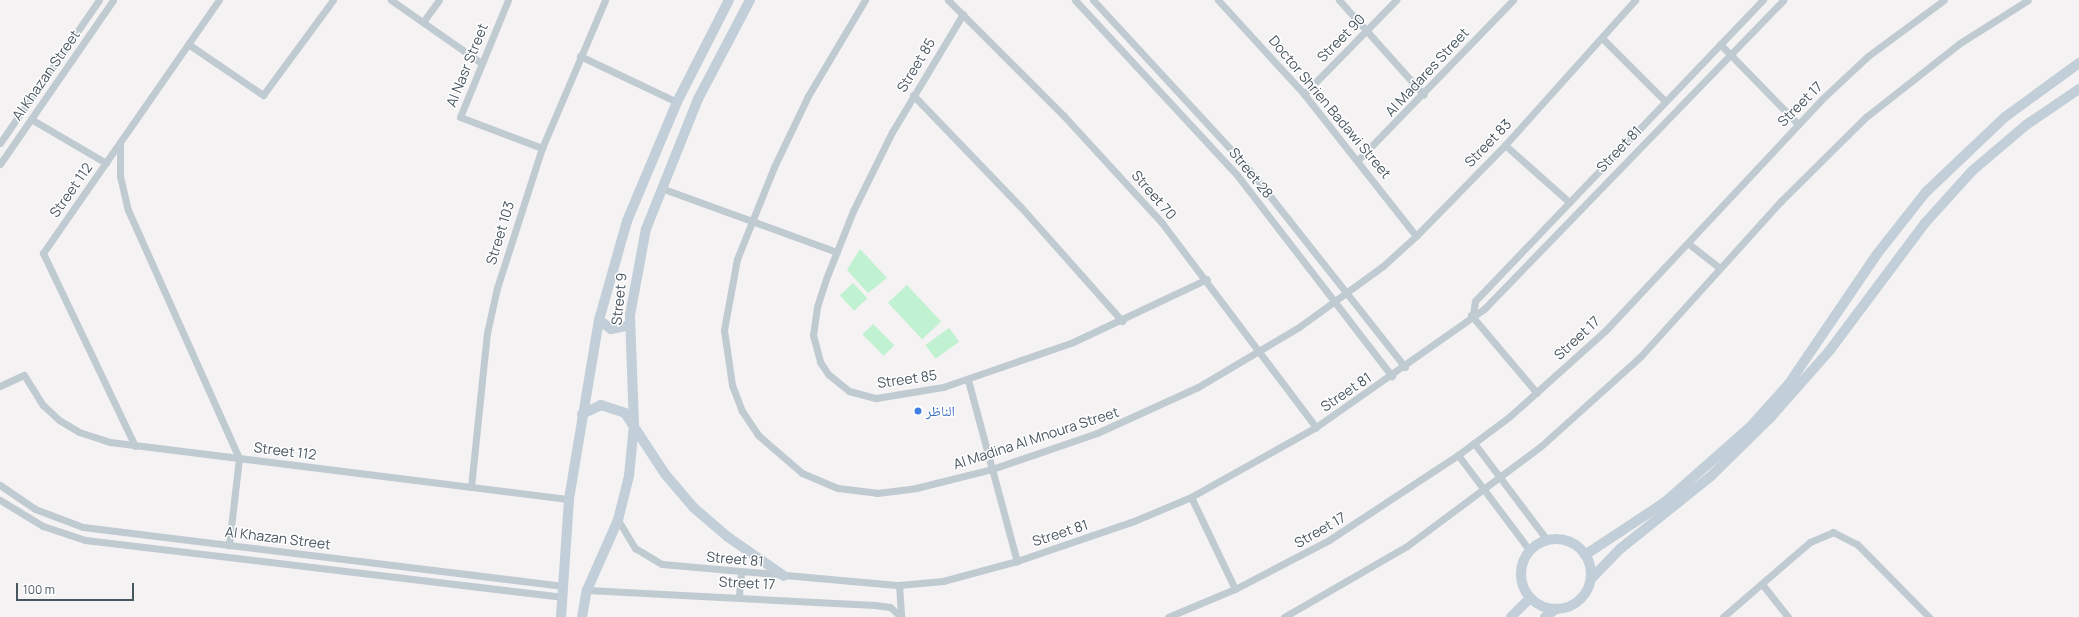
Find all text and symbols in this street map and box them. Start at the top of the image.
street label: Street 90 [1313,10,1369,66]
street label: Al Nasr Street [443,21,491,109]
street label: Al Madares Street [1382,24,1472,120]
street label: Al Khazan Street [9,27,83,123]
street label: Doctor Shrien Badawi Street [1265,32,1395,182]
street label: Street 85 [893,35,939,95]
street label: Street 17 [1774,78,1826,130]
street label: Street 83 [1461,116,1515,170]
street label: Street 81 [1593,122,1645,176]
street label: Street 28 [1226,144,1276,202]
street label: Street 112 [46,159,96,221]
street label: Street 70 [1128,167,1180,223]
street label: Street 103 [482,199,518,267]
street label: Street 9 [608,272,630,326]
street label: Street 17 [1551,313,1603,363]
street label: Street 85 [876,366,938,392]
street label: Street 81 [1317,369,1375,415]
place label: الناظر [926,403,955,419]
street label: Al Madina Al Mnoura Street [951,403,1121,473]
marker: الناظر [913,406,923,416]
street label: Street 112 [253,439,317,463]
street label: Street 17 [1291,509,1349,551]
street label: Street 81 [1030,516,1090,550]
street label: Al Khazan Street [224,523,332,553]
street label: Street 81 [706,548,764,570]
street label: Street 17 [718,573,776,593]
scale bar [18,575,136,601]
text: 100 m [23,581,55,598]

